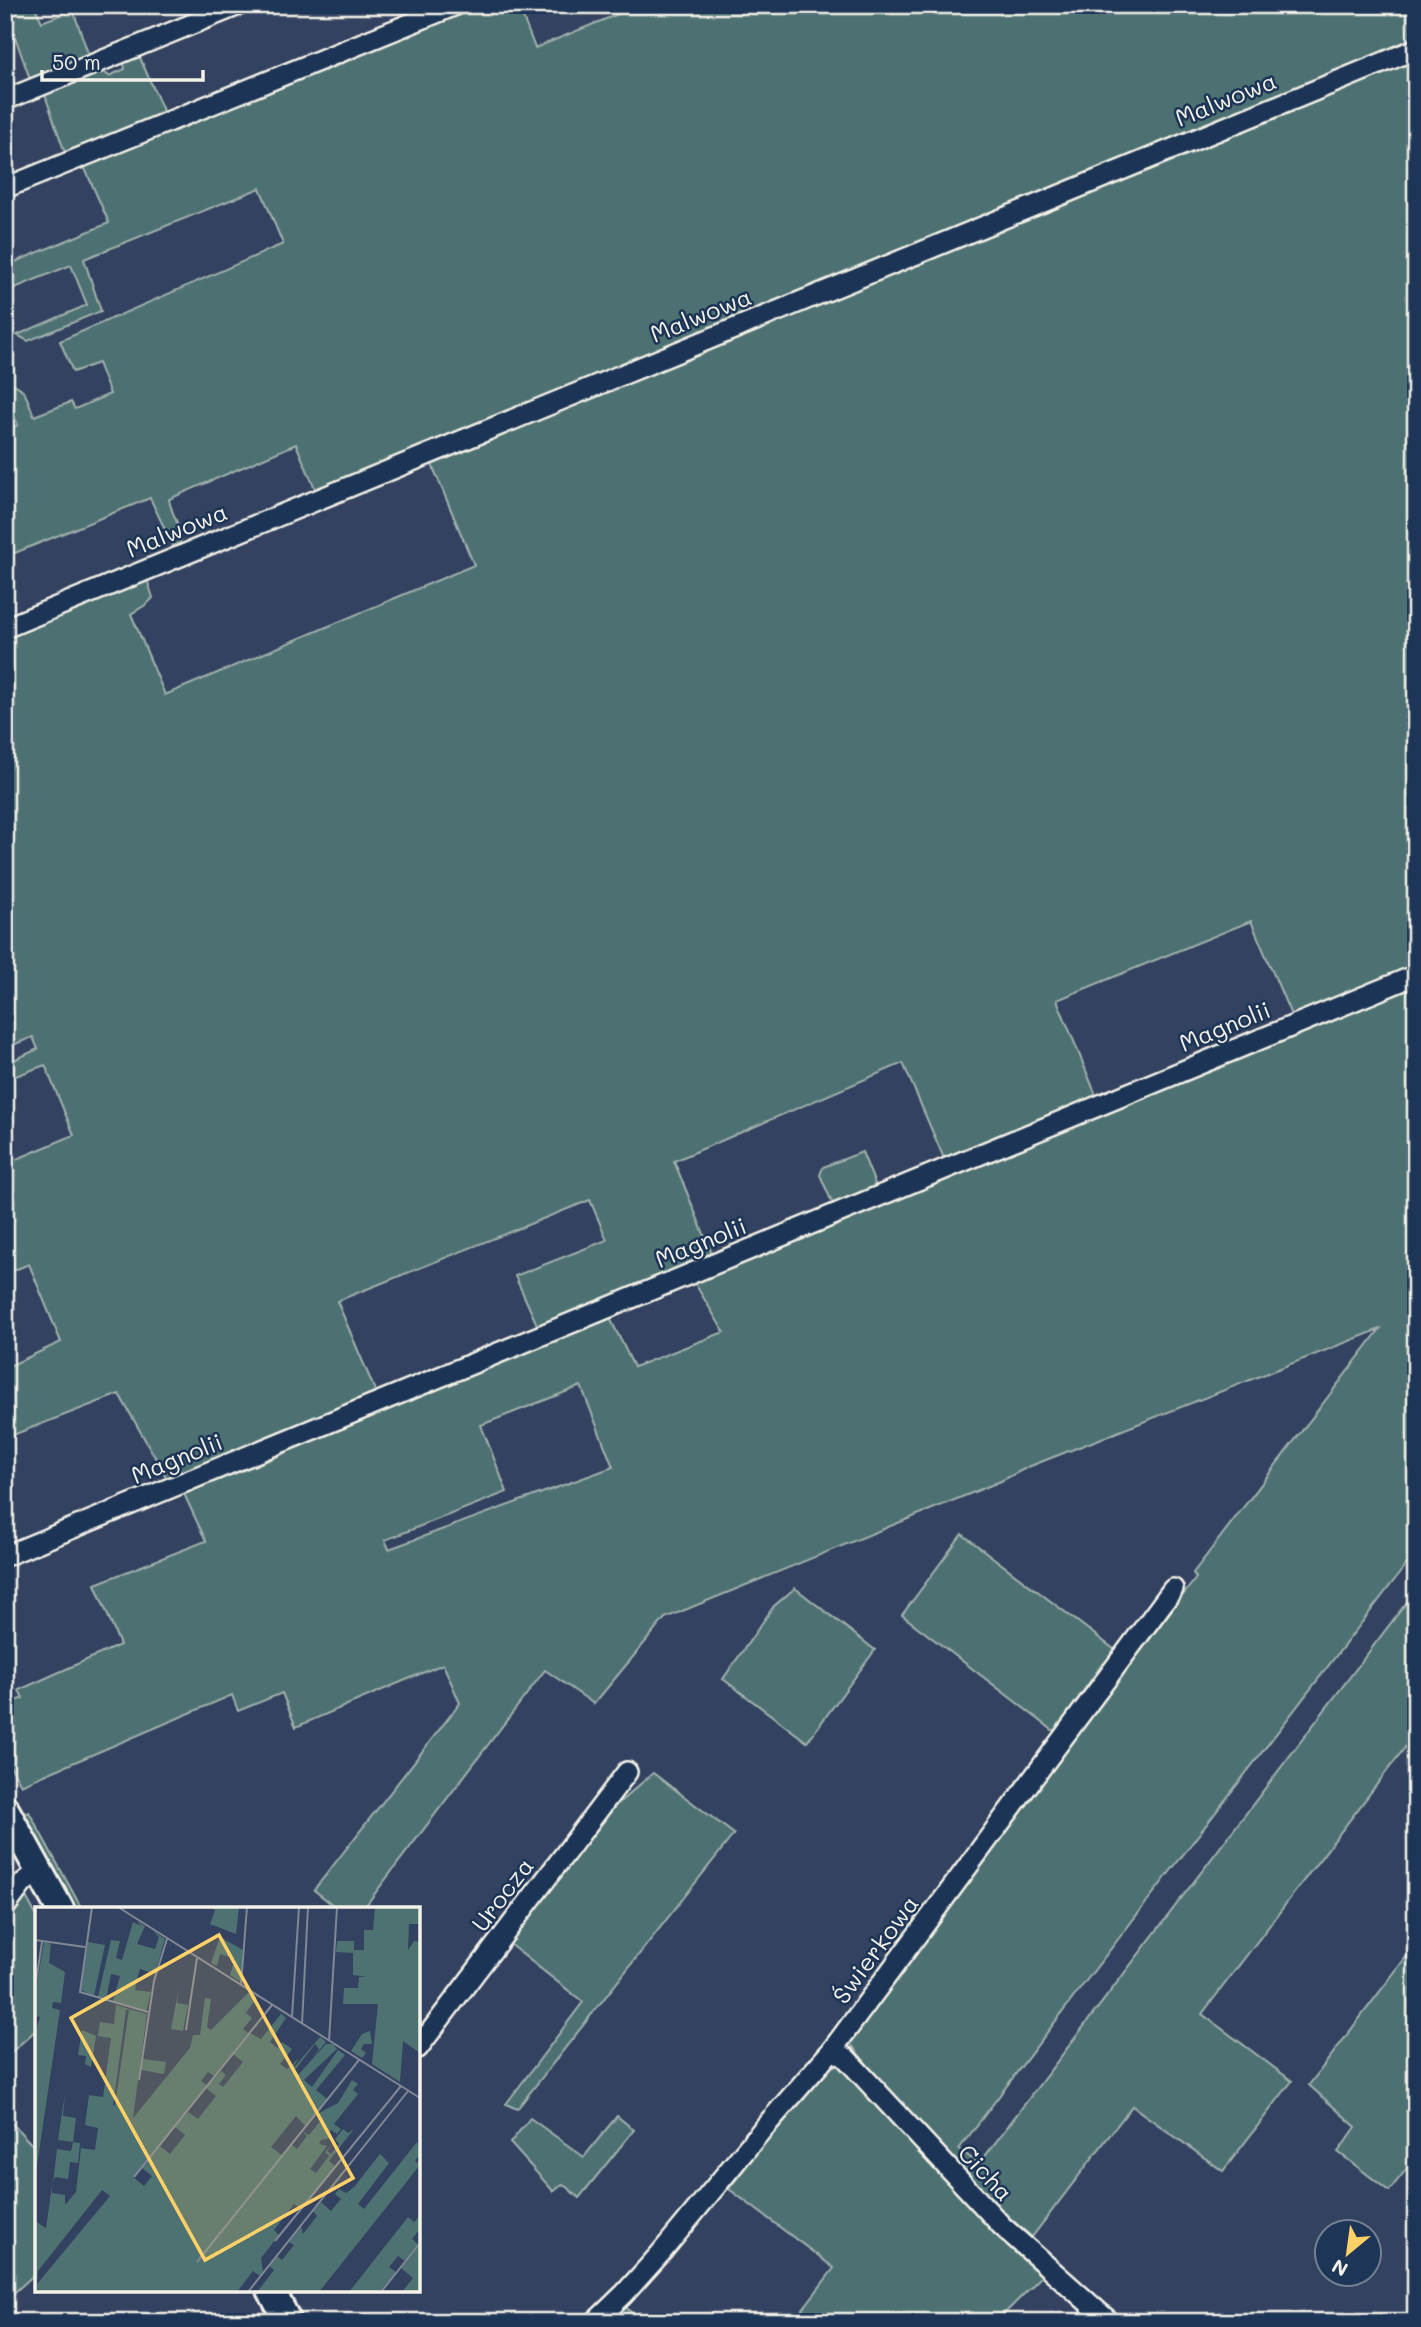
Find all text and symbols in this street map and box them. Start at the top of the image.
scale bar [42,38,203,82]
text: 50 m [52,48,101,75]
street label: Malwowa [1170,64,1281,133]
street label: Malwowa [645,280,756,349]
street label: Malwowa [121,495,232,564]
street label: Magnolii [1174,993,1275,1058]
street label: Magnolii [650,1209,751,1274]
street label: Magnolii [126,1425,227,1490]
street label: Urocza [464,1851,540,1937]
street label: Świerkowa [825,1889,925,2010]
inset map [35,1907,420,2292]
street label: Cicha [952,2137,1020,2207]
north arrow [1312,2218,1382,2288]
text: N [1327,2254,1352,2283]

